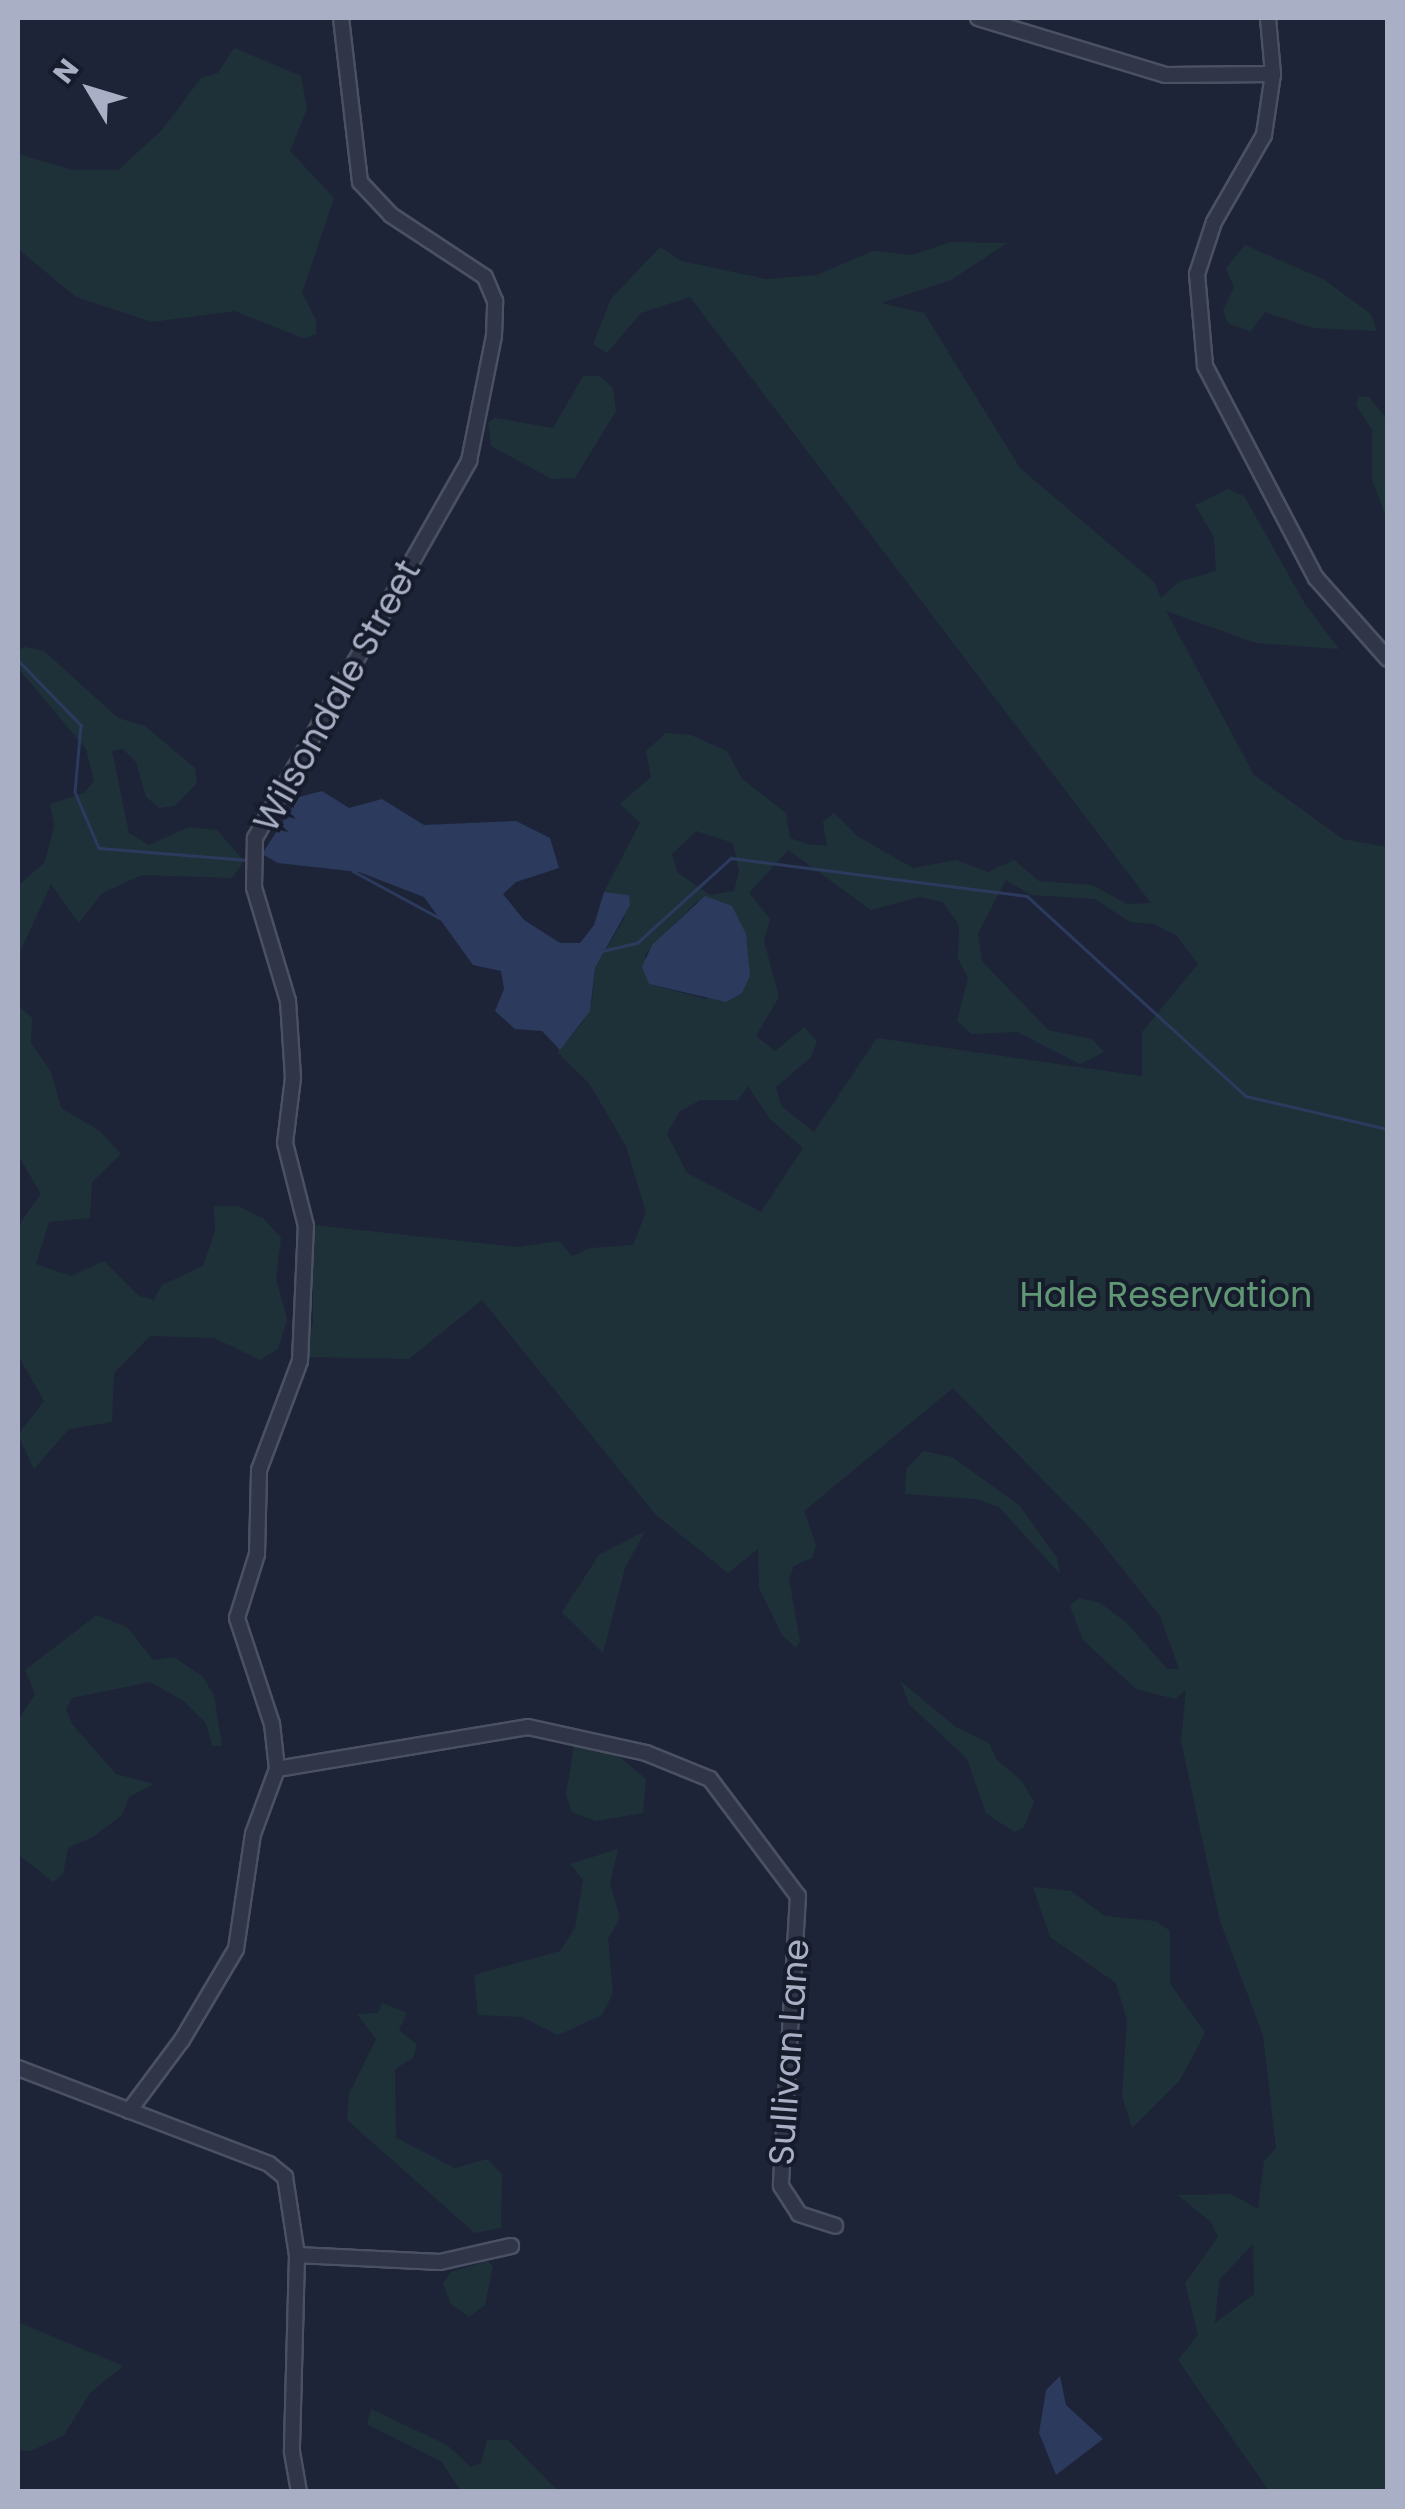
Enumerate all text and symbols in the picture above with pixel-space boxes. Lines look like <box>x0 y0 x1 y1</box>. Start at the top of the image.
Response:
north arrow <box>40 40 140 140</box>
text: N <box>44 51 88 92</box>
street label: Wilsondale Street <box>245 553 429 839</box>
park label: Hale Reservation <box>1020 1274 1312 1316</box>
street label: Sullivan Lane <box>760 1937 818 2167</box>

